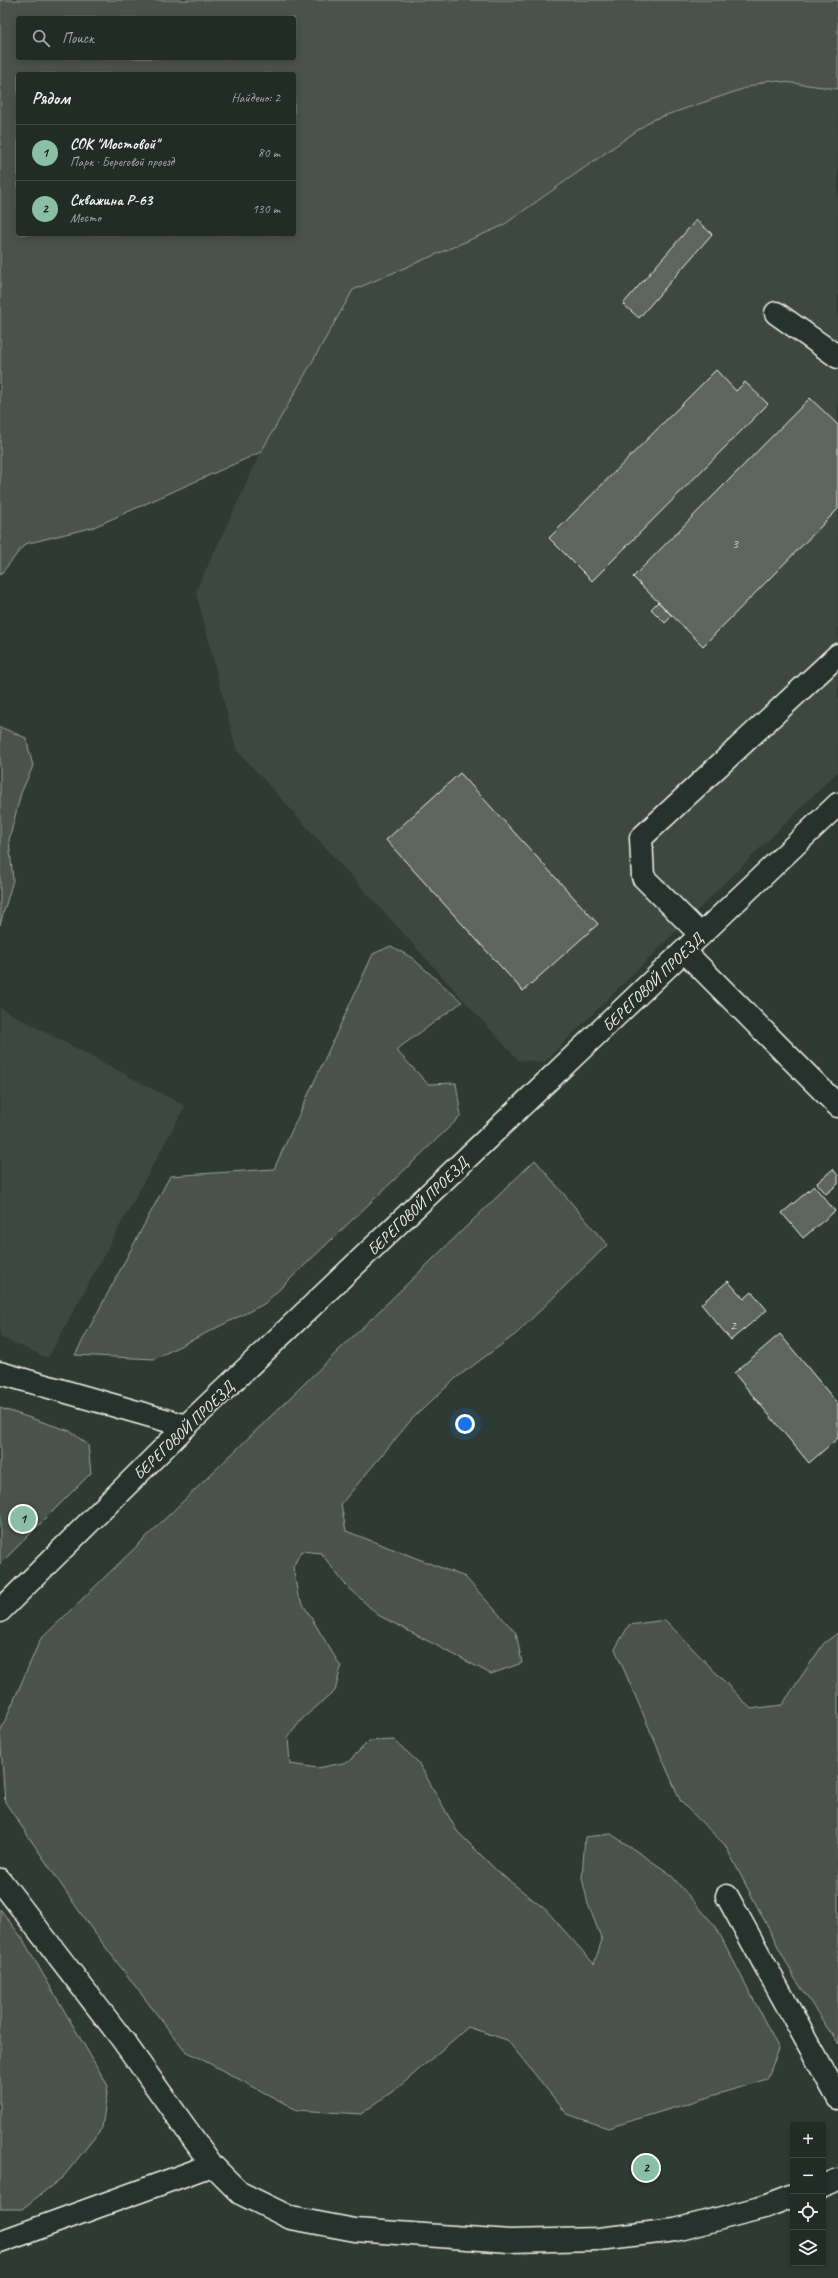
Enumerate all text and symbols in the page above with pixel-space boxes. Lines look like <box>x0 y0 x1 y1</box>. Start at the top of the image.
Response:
search box <box>16 16 296 60</box>
icon: search <box>30 27 52 49</box>
text: Поиск <box>62 29 94 48</box>
text: Рядом <box>32 88 70 109</box>
text: Найдено: 2 <box>232 90 280 106</box>
text: СОК "Мостовой" <box>70 135 159 154</box>
text: 1 <box>42 145 48 161</box>
text: 80 m <box>258 145 280 161</box>
text: Парк · Береговой проезд <box>70 154 174 170</box>
text: Скважина Р-63 <box>70 191 152 210</box>
text: 2 <box>42 201 48 217</box>
text: 130 m <box>252 201 280 217</box>
text: Место <box>70 210 101 226</box>
house number: 3 <box>732 535 740 552</box>
street label: БЕРЕГОВОЙ ПРОЕЗД <box>598 929 708 1036</box>
street label: БЕРЕГОВОЙ ПРОЕЗД <box>363 1153 473 1260</box>
house number: 2 <box>730 1317 738 1334</box>
street label: БЕРЕГОВОЙ ПРОЕЗД <box>129 1377 239 1484</box>
your location <box>455 1414 475 1434</box>
pin: 1 <box>10 1504 36 1534</box>
map controls <box>790 2122 826 2266</box>
button: + <box>790 2122 826 2158</box>
pin: 2 <box>633 2153 659 2183</box>
button: − <box>790 2158 826 2194</box>
button: locate <box>790 2194 826 2230</box>
button: layers <box>790 2230 826 2266</box>

